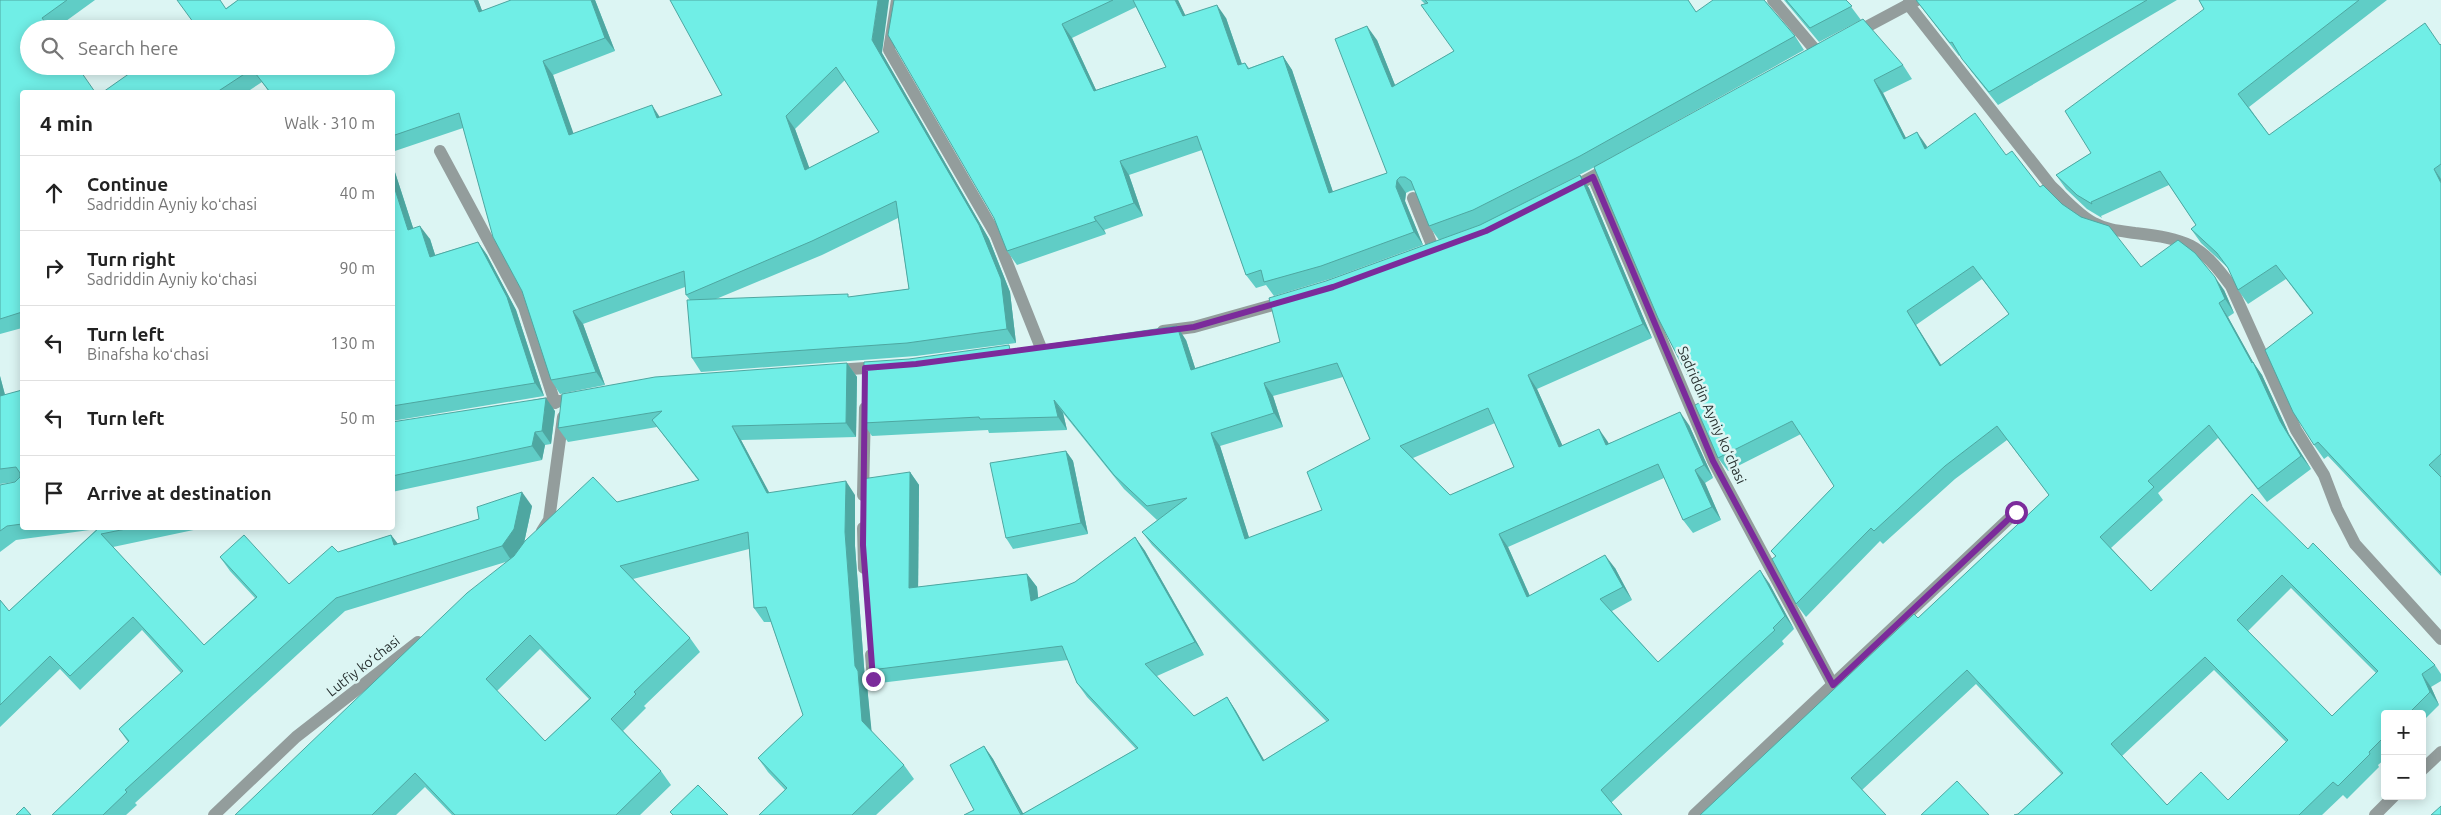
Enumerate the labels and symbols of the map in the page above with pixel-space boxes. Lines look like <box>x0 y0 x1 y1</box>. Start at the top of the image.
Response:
street label: Sadriddin Ayniy koʻchasi <box>1674 344 1750 486</box>
route start <box>2005 501 2028 524</box>
street label: Lutfiy koʻchasi <box>323 632 403 700</box>
route end <box>862 668 885 691</box>

